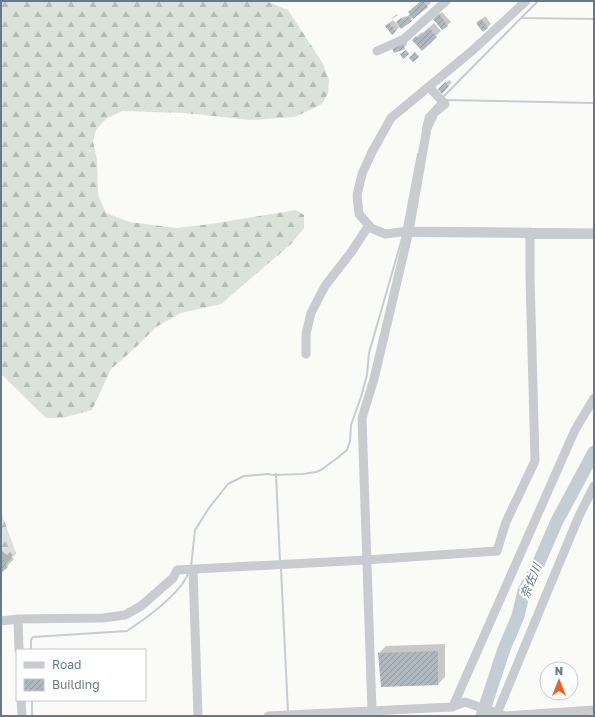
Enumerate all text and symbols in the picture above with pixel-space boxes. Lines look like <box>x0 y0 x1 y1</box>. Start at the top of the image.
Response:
water label: 奈佐川 <box>517 559 545 600</box>
legend <box>16 649 146 701</box>
text: Road <box>52 657 81 672</box>
north arrow <box>539 661 579 701</box>
text: N <box>555 664 563 677</box>
text: Building <box>52 677 100 692</box>

